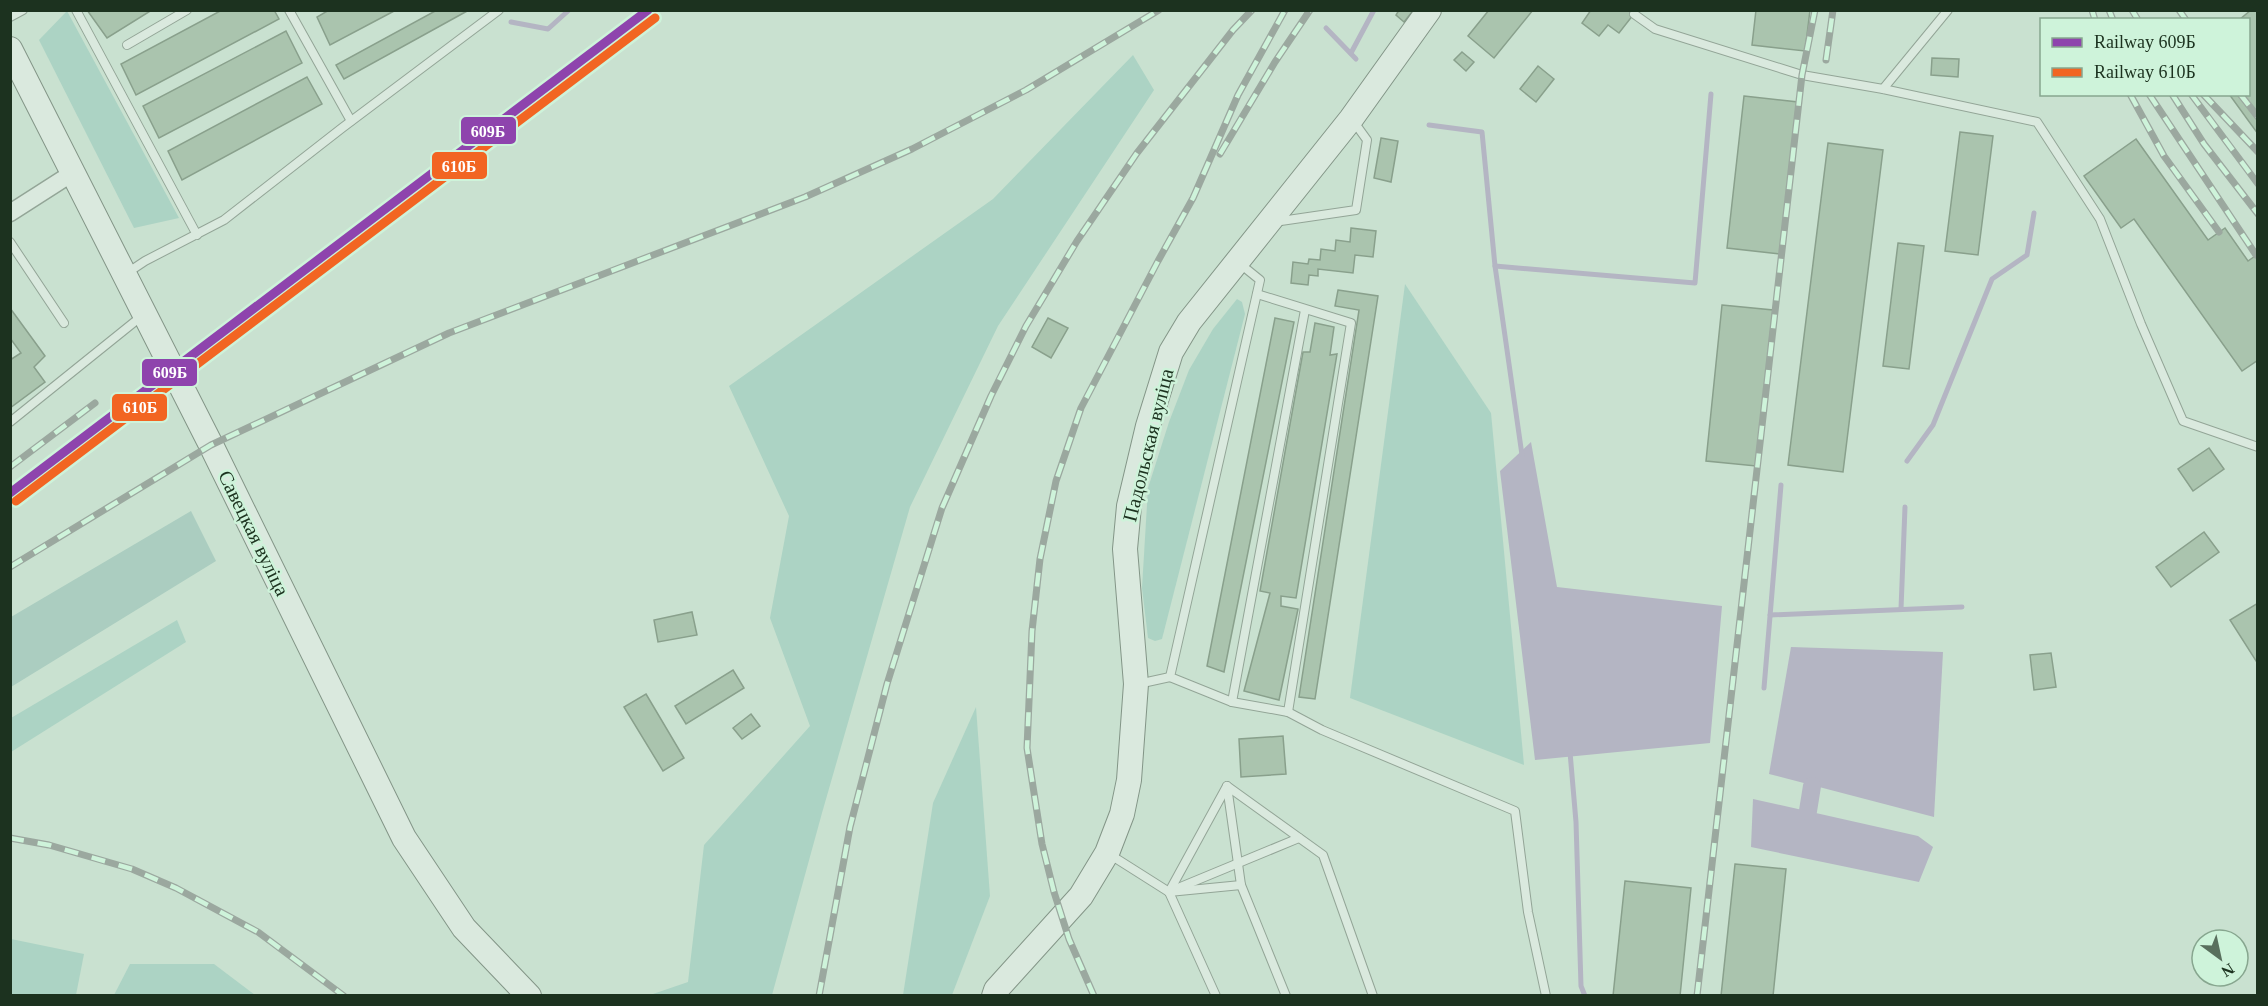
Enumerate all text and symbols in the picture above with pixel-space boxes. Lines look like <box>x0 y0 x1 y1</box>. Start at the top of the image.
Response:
legend <box>2040 18 2250 96</box>
text: Railway 609Б <box>2094 32 2196 52</box>
text: Railway 610Б <box>2094 62 2196 82</box>
line badge: 609Б <box>460 116 517 145</box>
text: 609Б <box>471 123 505 140</box>
line badge: 610Б <box>431 151 488 180</box>
text: 610Б <box>442 158 476 175</box>
line badge: 609Б <box>141 358 198 387</box>
text: 609Б <box>153 364 187 381</box>
street label: Падольская вуліца <box>1118 366 1179 524</box>
line badge: 610Б <box>111 393 168 422</box>
text: 610Б <box>123 399 157 416</box>
street label: Савецкая вуліца <box>213 467 294 600</box>
north arrow <box>2190 928 2250 988</box>
text: N <box>2218 960 2237 981</box>

